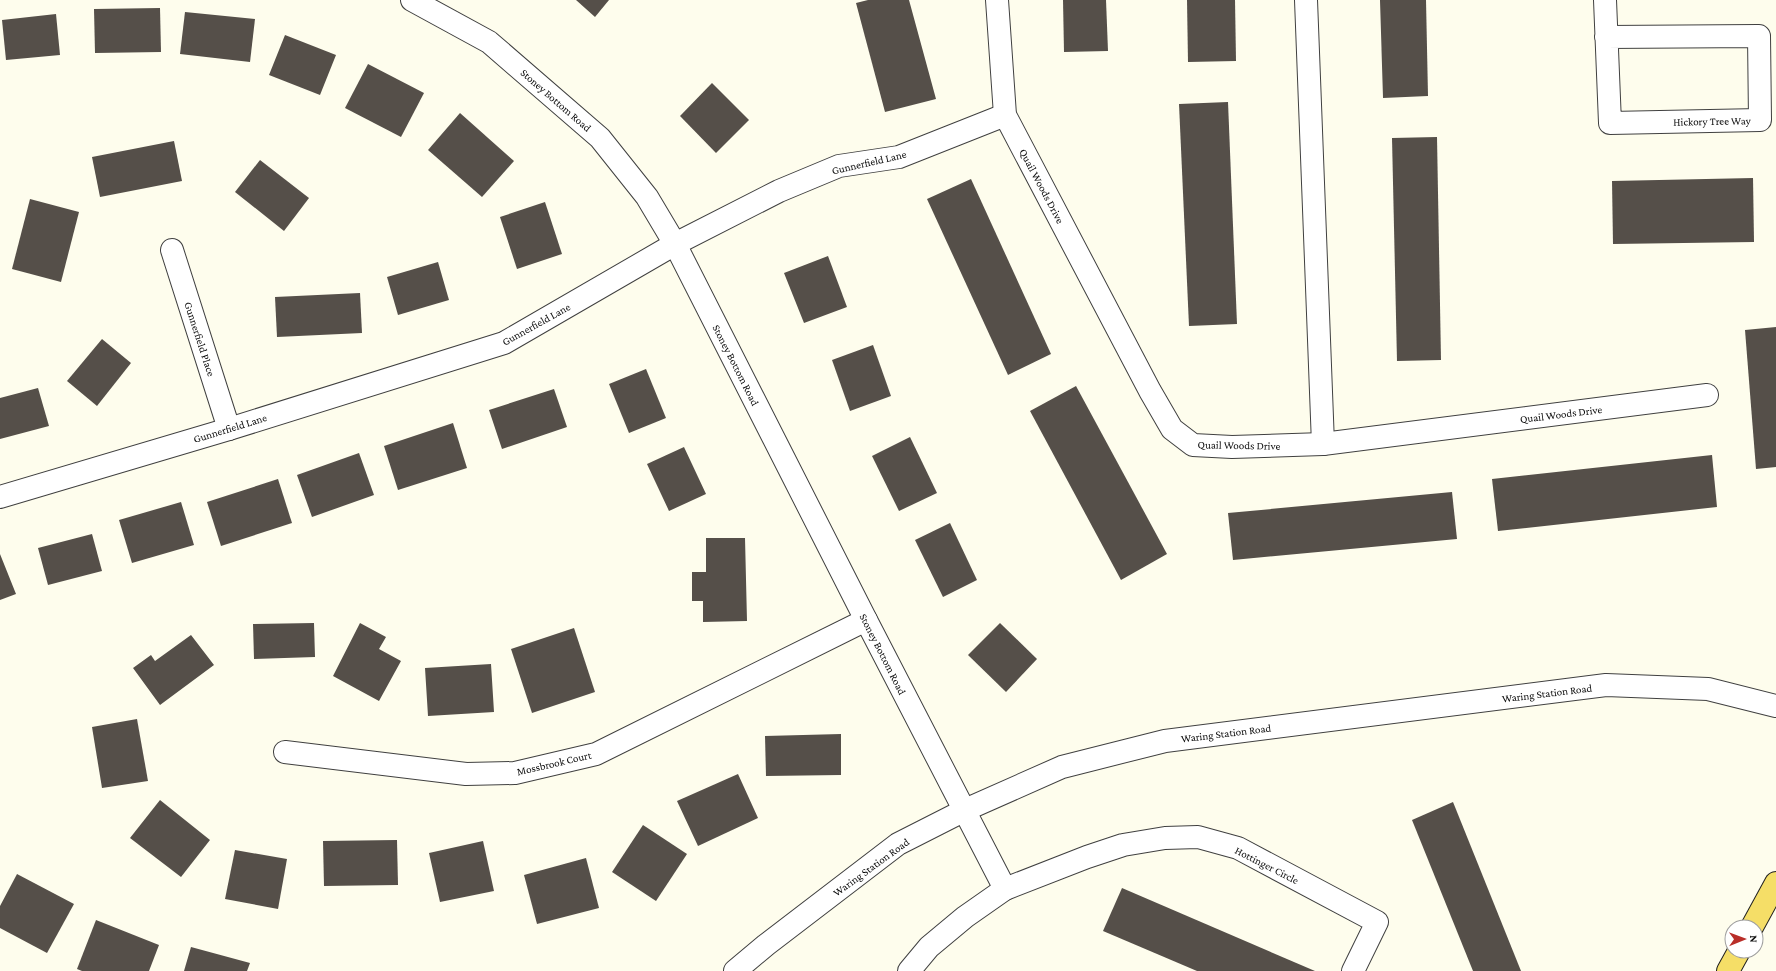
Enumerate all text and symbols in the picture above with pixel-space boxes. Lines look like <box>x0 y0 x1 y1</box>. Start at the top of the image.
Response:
street label: Stoney Bottom Road <box>518 66 594 135</box>
street label: Hickory Tree Way <box>1673 114 1752 129</box>
street label: Quail Woods Drive <box>1017 147 1067 225</box>
street label: Gunnerfield Lane <box>831 148 908 176</box>
street label: Gunnerfield Place <box>182 300 218 378</box>
street label: Gunnerfield Lane <box>500 300 572 348</box>
street label: Stoney Bottom Road <box>709 322 762 408</box>
street label: Quail Woods Drive <box>1519 403 1603 425</box>
street label: Gunnerfield Lane <box>192 411 268 445</box>
street label: Quail Woods Drive <box>1198 438 1281 452</box>
street label: Stoney Bottom Road <box>856 611 909 697</box>
street label: Waring Station Road <box>1501 681 1593 705</box>
street label: Waring Station Road <box>1180 721 1272 745</box>
street label: Mossbrook Court <box>516 749 593 777</box>
street label: Waring Station Road <box>831 835 912 899</box>
street label: Hottinger Circle <box>1233 844 1301 887</box>
north arrow <box>1724 919 1764 959</box>
text: N <box>1748 935 1760 943</box>

